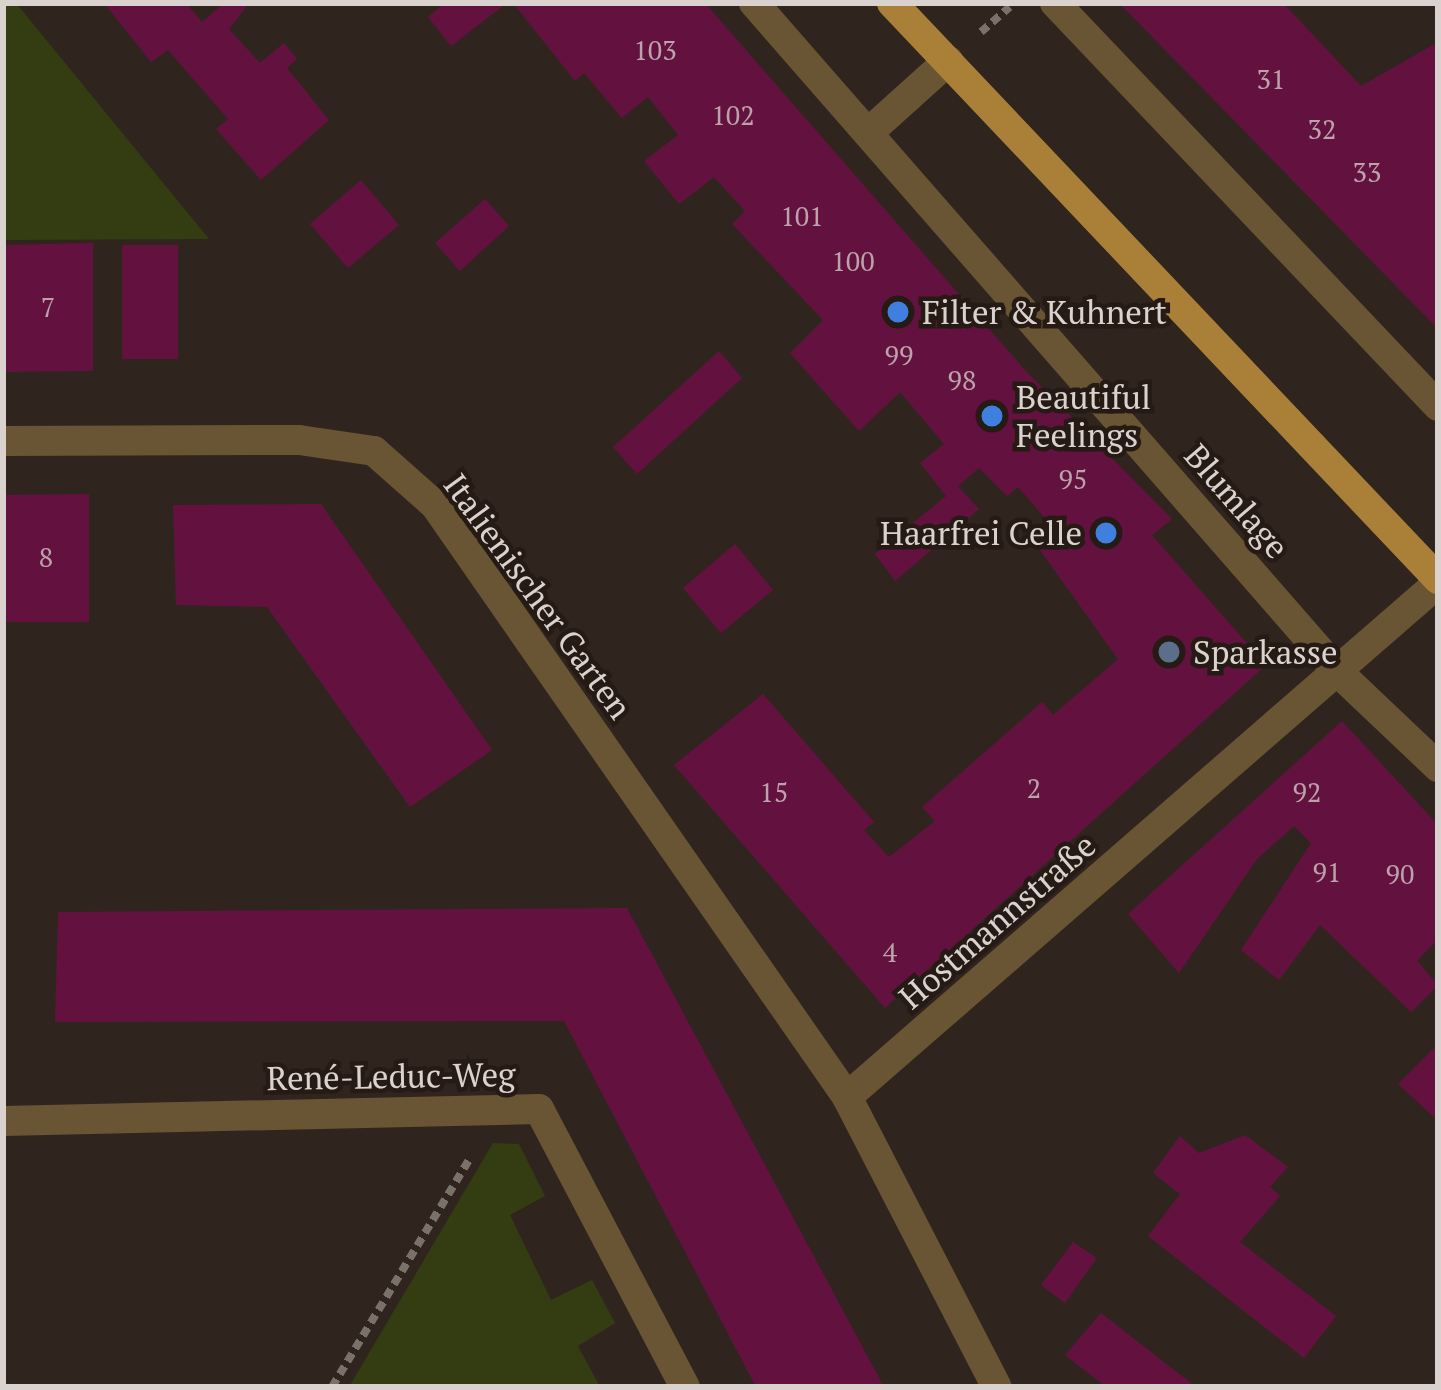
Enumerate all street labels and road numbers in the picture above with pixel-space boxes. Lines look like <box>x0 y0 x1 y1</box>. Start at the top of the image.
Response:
street label: Blumlage <box>1177 436 1297 566</box>
street label: Italienischer Garten <box>436 466 640 726</box>
street label: Hostmannstraße <box>891 825 1103 1017</box>
street label: René-Leduc-Weg <box>266 1054 516 1098</box>

